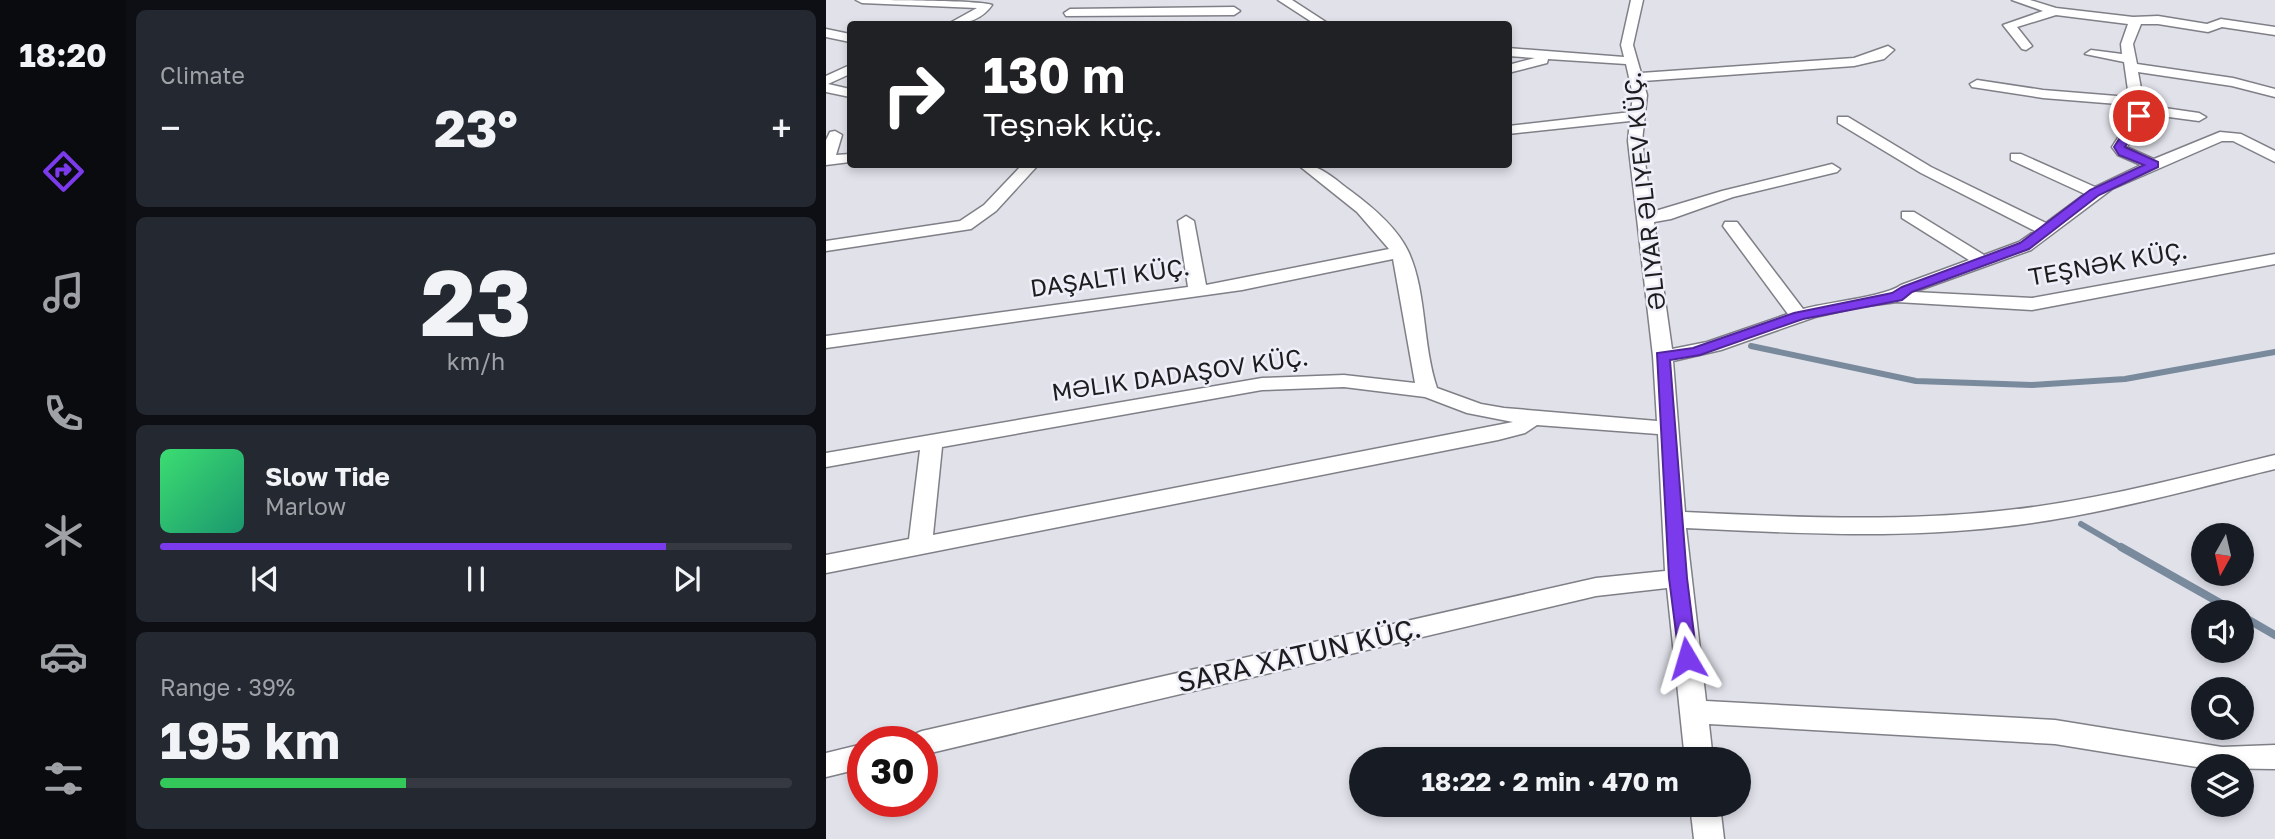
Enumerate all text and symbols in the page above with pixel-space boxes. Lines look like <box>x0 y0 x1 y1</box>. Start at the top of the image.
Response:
text: 18:20 <box>19 36 107 74</box>
text: 130 m <box>983 45 1125 104</box>
icon: right <box>868 49 959 140</box>
text: Climate <box>160 61 245 89</box>
street label: ƏLIYAR ƏLIYEV KÜÇ. <box>1617 71 1670 312</box>
pin <box>2109 86 2169 146</box>
text: 23° <box>434 96 518 158</box>
icon: arrive <box>2120 97 2158 135</box>
text: − <box>160 105 181 150</box>
text: + <box>771 105 792 150</box>
text: Teşnək küç. <box>983 105 1163 143</box>
icon: directions <box>39 147 88 196</box>
street label: TEŞNƏK KÜÇ. <box>2026 234 2189 291</box>
text: 23 <box>420 247 532 356</box>
street label: DAŞALTI KÜÇ. <box>1028 251 1191 302</box>
icon: music <box>39 268 88 317</box>
street label: MƏLIK DADAŞOV KÜÇ. <box>1050 341 1310 406</box>
text: km/h <box>447 347 505 375</box>
icon: phone <box>39 389 88 438</box>
text: Slow Tide <box>265 461 390 492</box>
text: Marlow <box>265 492 346 520</box>
icon: climate <box>39 511 88 560</box>
north arrow <box>2191 523 2254 586</box>
map controls <box>2191 523 2254 817</box>
icon: previous <box>246 560 284 598</box>
icon: pause <box>457 560 495 598</box>
icon: next <box>668 560 706 598</box>
button: sound <box>2191 600 2254 663</box>
street label: SARA XATUN KÜÇ. <box>1174 610 1424 699</box>
position arrow <box>1650 621 1724 695</box>
icon: car <box>39 632 88 681</box>
text: Range · 39% <box>160 673 295 701</box>
button: search <box>2191 677 2254 740</box>
text: 195 km <box>160 708 340 770</box>
speed limit sign: 30 <box>847 726 938 817</box>
icon: filters <box>39 754 88 803</box>
button: layers <box>2191 754 2254 817</box>
text: 18:22 · 2 min · 470 m <box>1421 766 1679 797</box>

